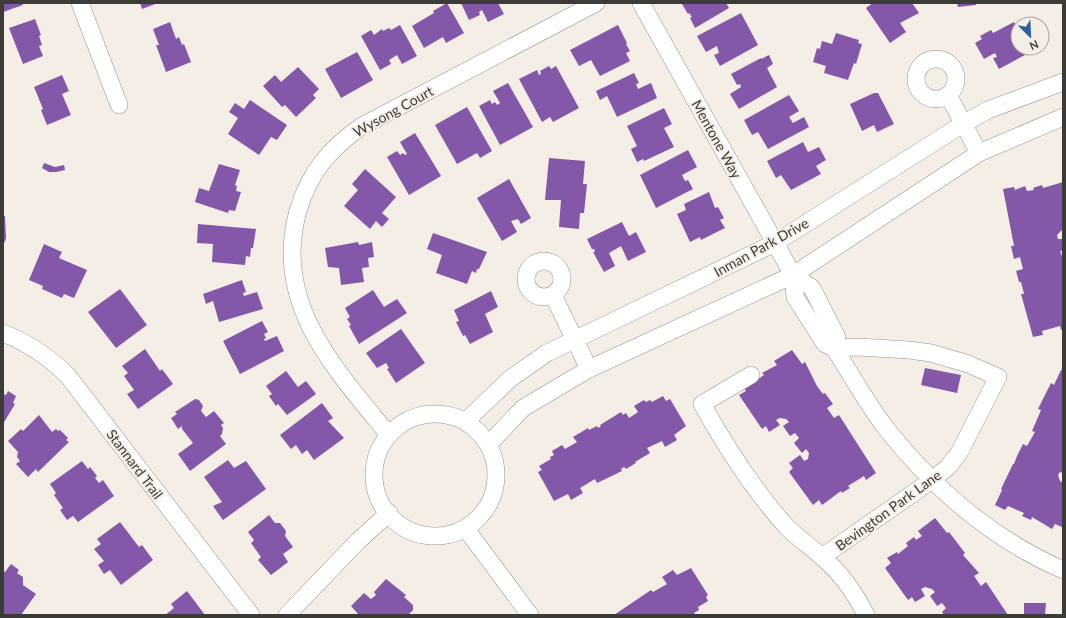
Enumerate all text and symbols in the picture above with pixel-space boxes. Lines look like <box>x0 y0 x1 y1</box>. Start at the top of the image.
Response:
north arrow <box>1010 16 1050 56</box>
text: N <box>1028 38 1041 53</box>
street label: Wysong Court <box>350 82 436 140</box>
street label: Mentone Way <box>688 97 746 182</box>
street label: Inman Park Drive <box>711 214 811 280</box>
street label: Stannard Trail <box>103 426 167 502</box>
street label: Bevington Park Lane <box>832 466 944 554</box>

